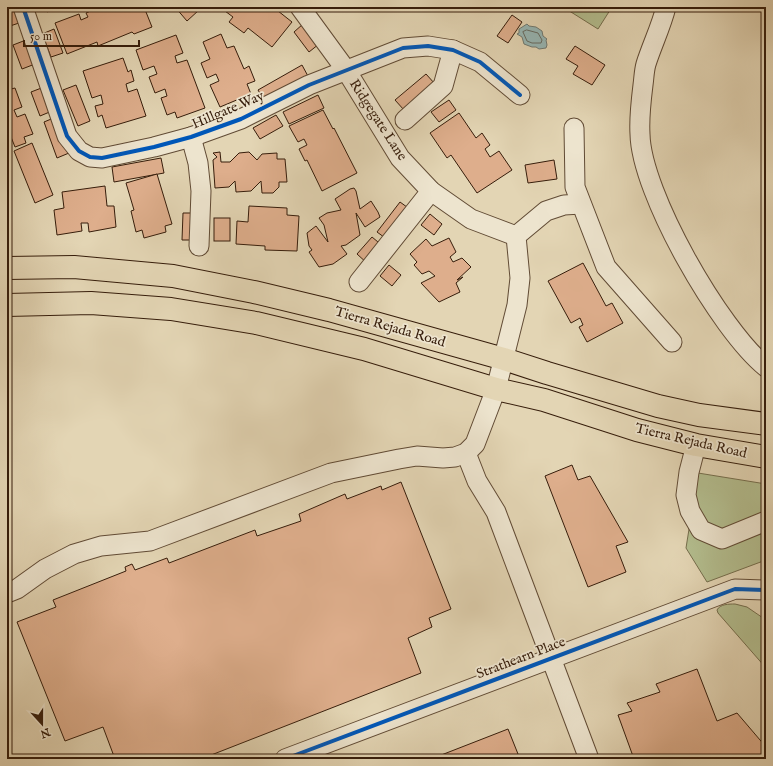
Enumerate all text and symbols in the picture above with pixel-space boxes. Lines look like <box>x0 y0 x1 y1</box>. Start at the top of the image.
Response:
scale bar <box>24 22 139 48</box>
text: 50 m <box>30 29 52 44</box>
street label: Ridgegate Lane <box>345 76 411 165</box>
street label: Hillgate Way <box>189 87 267 133</box>
street label: Tierra Rejada Road <box>333 303 448 352</box>
street label: Tierra Rejada Road <box>633 419 749 463</box>
street label: Strathearn Place <box>474 633 569 683</box>
north arrow <box>22 704 62 744</box>
text: N <box>38 724 53 741</box>

